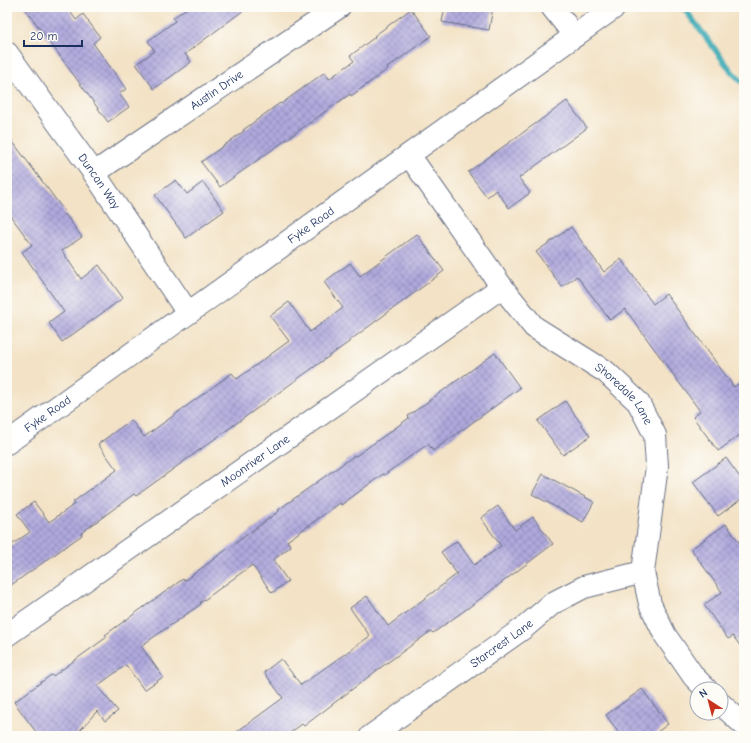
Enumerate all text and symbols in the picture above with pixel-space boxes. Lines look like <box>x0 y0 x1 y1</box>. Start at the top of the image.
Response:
scale bar <box>24 22 82 48</box>
text: 20 m <box>30 29 58 43</box>
street label: Austin Drive <box>187 67 246 113</box>
street label: Duncan Way <box>75 151 123 212</box>
street label: Fyke Road <box>285 204 337 246</box>
street label: Shoredale Lane <box>592 360 655 427</box>
street label: Fyke Road <box>22 392 74 435</box>
street label: Moonriver Lane <box>218 432 292 490</box>
street label: Starcrest Lane <box>467 616 536 671</box>
north arrow <box>689 681 729 721</box>
text: N <box>697 686 710 701</box>

